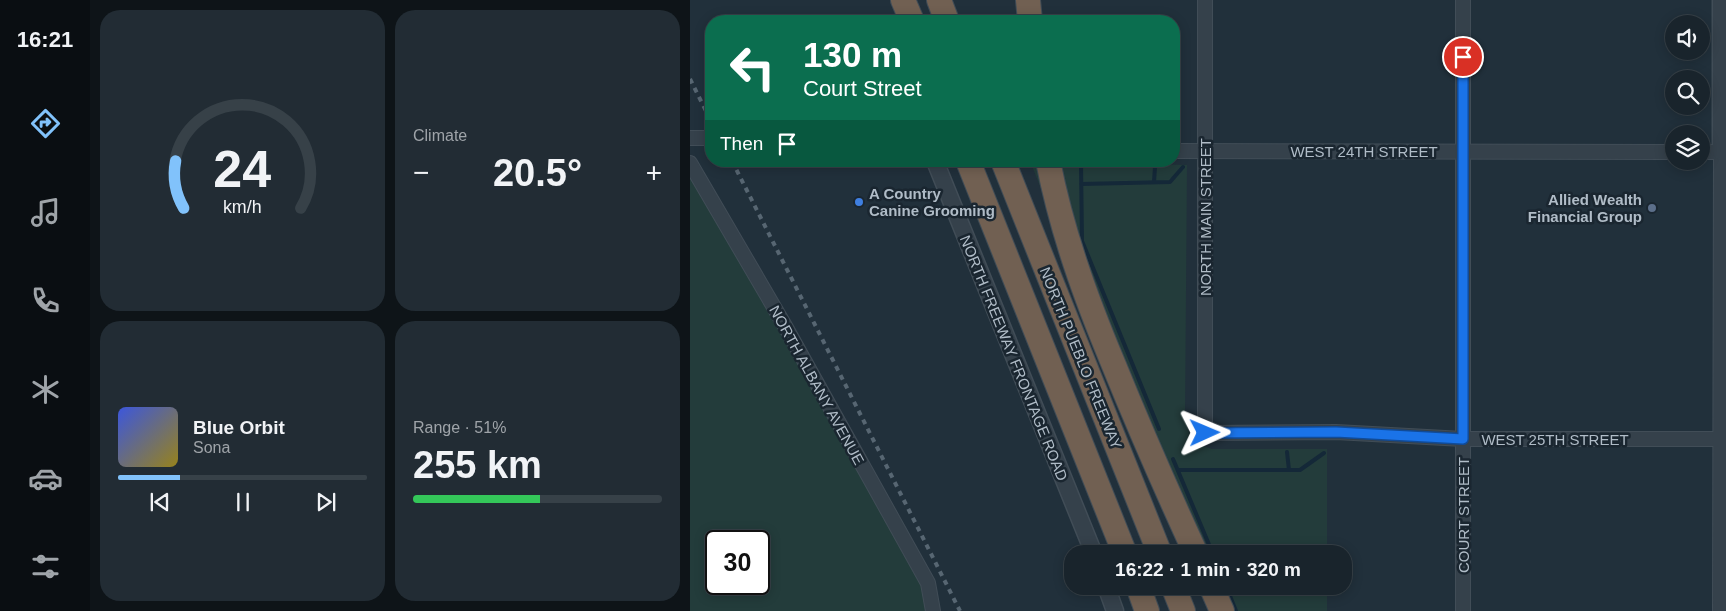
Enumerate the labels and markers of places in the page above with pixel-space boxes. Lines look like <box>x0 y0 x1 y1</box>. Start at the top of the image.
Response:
pin <box>1442 36 1484 78</box>
place label: A Country Canine Grooming <box>869 185 995 219</box>
place label: Allied Wealth Financial Group <box>1528 191 1642 225</box>
marker: A Country Canine Grooming <box>853 196 865 208</box>
marker: Allied Wealth Financial Group <box>1646 202 1658 214</box>

